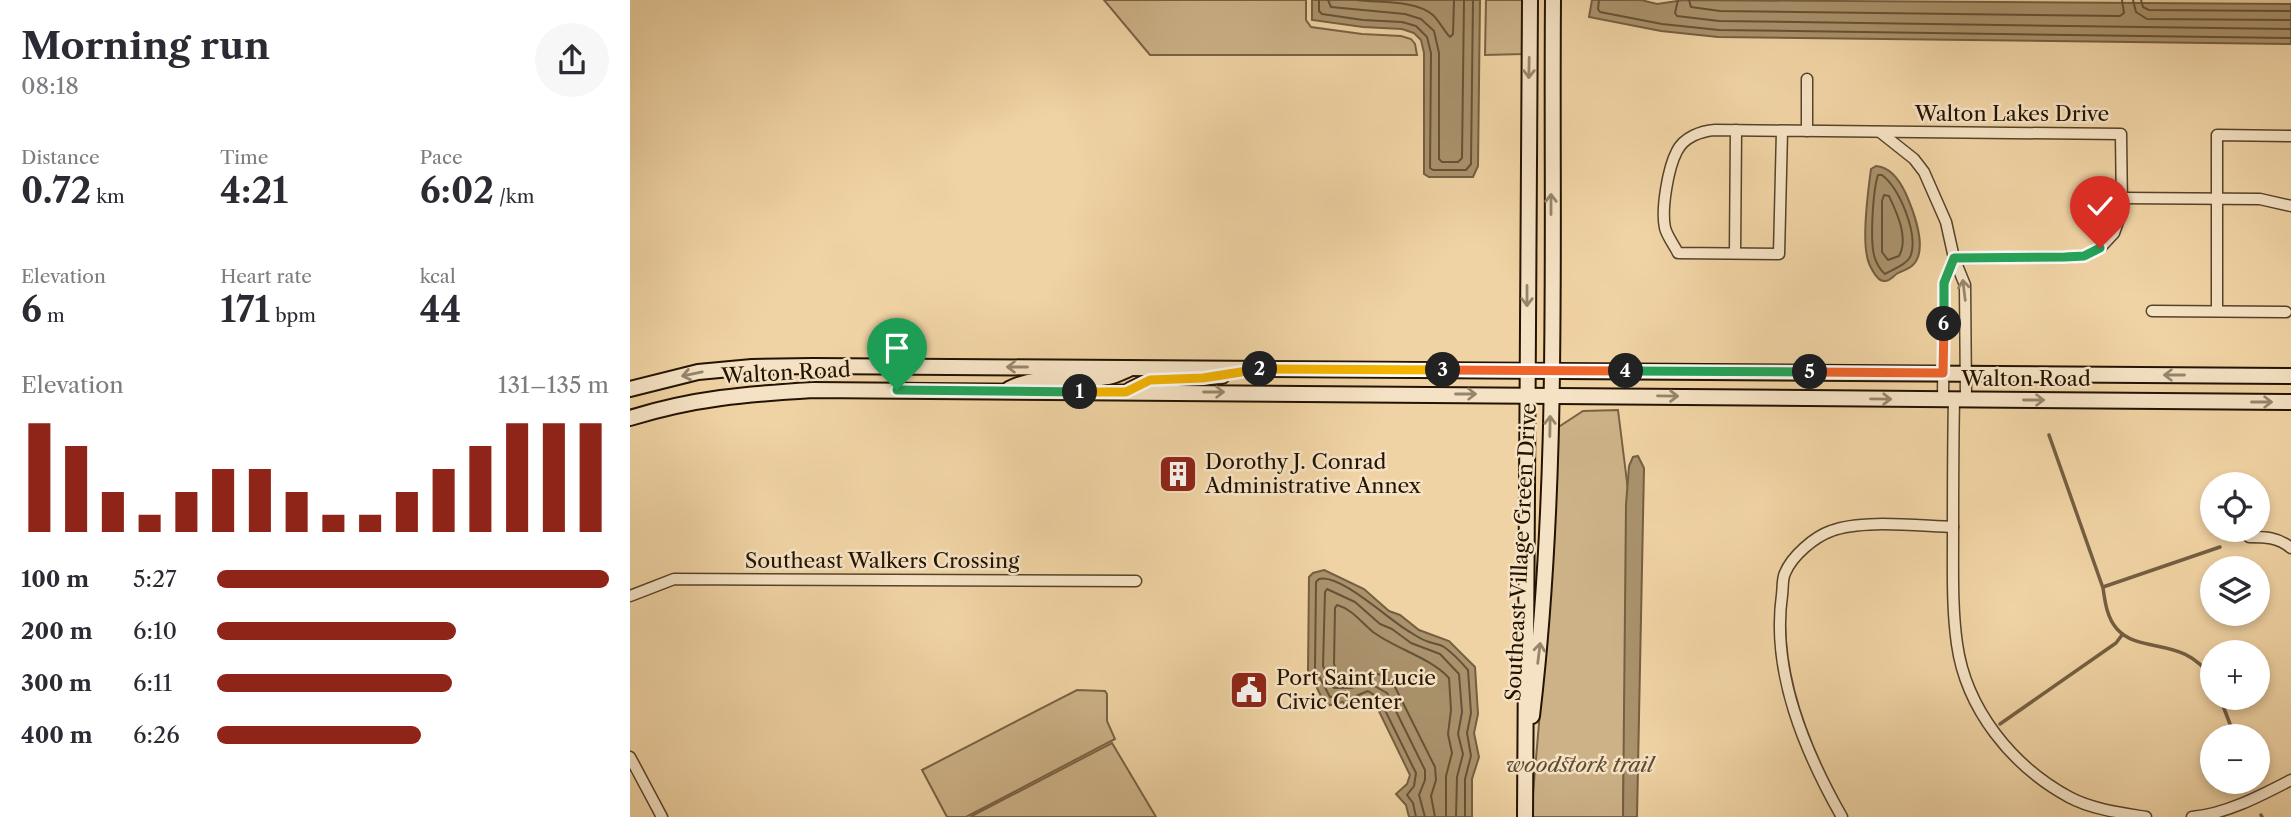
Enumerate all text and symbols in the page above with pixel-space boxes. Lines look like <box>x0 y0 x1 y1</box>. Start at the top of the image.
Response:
text: Morning run <box>21 22 270 69</box>
button: share <box>535 23 609 97</box>
one-way arrow <box>1522 56 1536 79</box>
text: 08:18 <box>21 72 79 100</box>
street label: Walton Lakes Drive <box>1914 101 2109 126</box>
text: Distance <box>21 146 100 169</box>
text: Time <box>220 146 268 169</box>
text: Pace <box>420 146 463 169</box>
text: 0.72 <box>21 169 91 212</box>
text: 4:21 <box>220 169 288 212</box>
text: 6:02 <box>420 169 494 212</box>
pin <box>2070 176 2130 248</box>
text: km <box>91 185 125 208</box>
text: /km <box>494 185 535 208</box>
icon: check <box>2081 187 2119 225</box>
one-way arrow <box>1544 193 1558 216</box>
text: Elevation <box>21 265 106 288</box>
text: Heart rate <box>220 265 312 288</box>
text: kcal <box>420 265 456 288</box>
one-way arrow <box>1957 279 1970 302</box>
one-way arrow <box>1520 284 1534 307</box>
text: 6 <box>21 288 42 331</box>
text: 171 <box>220 288 270 331</box>
text: 44 <box>420 288 461 331</box>
text: m <box>42 304 65 327</box>
text: bpm <box>270 304 316 327</box>
pin: 6 <box>1926 306 1962 342</box>
text: 6 <box>1938 312 1949 335</box>
pin <box>867 318 927 390</box>
icon: arrive <box>878 329 916 367</box>
pin: 2 <box>1242 352 1278 386</box>
pin: 3 <box>1426 352 1460 388</box>
pin: 4 <box>1608 354 1644 388</box>
pin: 5 <box>1792 354 1828 390</box>
street label: Walton Road <box>720 357 851 388</box>
text: 2 <box>1254 357 1265 380</box>
text: 3 <box>1437 358 1448 381</box>
text: 4 <box>1620 359 1631 382</box>
one-way arrow <box>1006 360 1029 374</box>
text: 5 <box>1804 360 1815 383</box>
street label: Walton Road <box>1960 366 2091 391</box>
one-way arrow <box>681 368 704 382</box>
one-way arrow <box>2163 368 2186 382</box>
text: Elevation <box>21 371 124 399</box>
text: 131–135 m <box>498 371 609 399</box>
pin: 1 <box>1063 374 1098 410</box>
text: 1 <box>1075 380 1084 403</box>
one-way arrow <box>1202 385 1225 399</box>
one-way arrow <box>1454 387 1477 401</box>
one-way arrow <box>1656 389 1679 403</box>
one-way arrow <box>1870 392 1893 406</box>
one-way arrow <box>2022 393 2045 407</box>
one-way arrow <box>2250 395 2273 409</box>
street label: Southeast Village Green Drive <box>1500 402 1541 702</box>
one-way arrow <box>1544 415 1557 438</box>
place label: Dorothy J. Conrad Administrative Annex <box>1204 449 1421 498</box>
building icon: Dorothy J. Conrad Administrative Annex <box>1157 453 1199 495</box>
map controls <box>2200 472 2270 794</box>
button: locate <box>2200 472 2270 542</box>
street label: Southeast Walkers Crossing <box>745 548 1020 573</box>
button: layers <box>2200 556 2270 626</box>
text: 100 m <box>21 565 89 593</box>
text: 5:27 <box>133 565 177 593</box>
text: 200 m <box>21 617 93 645</box>
text: 6:10 <box>133 617 177 645</box>
button: + <box>2200 640 2270 710</box>
one-way arrow <box>1533 642 1546 665</box>
place label: Port Saint Lucie Civic Center <box>1276 665 1436 714</box>
text: 300 m <box>21 669 92 697</box>
text: 6:11 <box>133 669 172 697</box>
public building icon: Port Saint Lucie Civic Center <box>1228 669 1270 711</box>
text: 400 m <box>21 721 93 749</box>
text: 6:26 <box>133 721 180 749</box>
button: − <box>2200 724 2270 794</box>
park label: woodstork trail <box>1506 752 1656 777</box>

